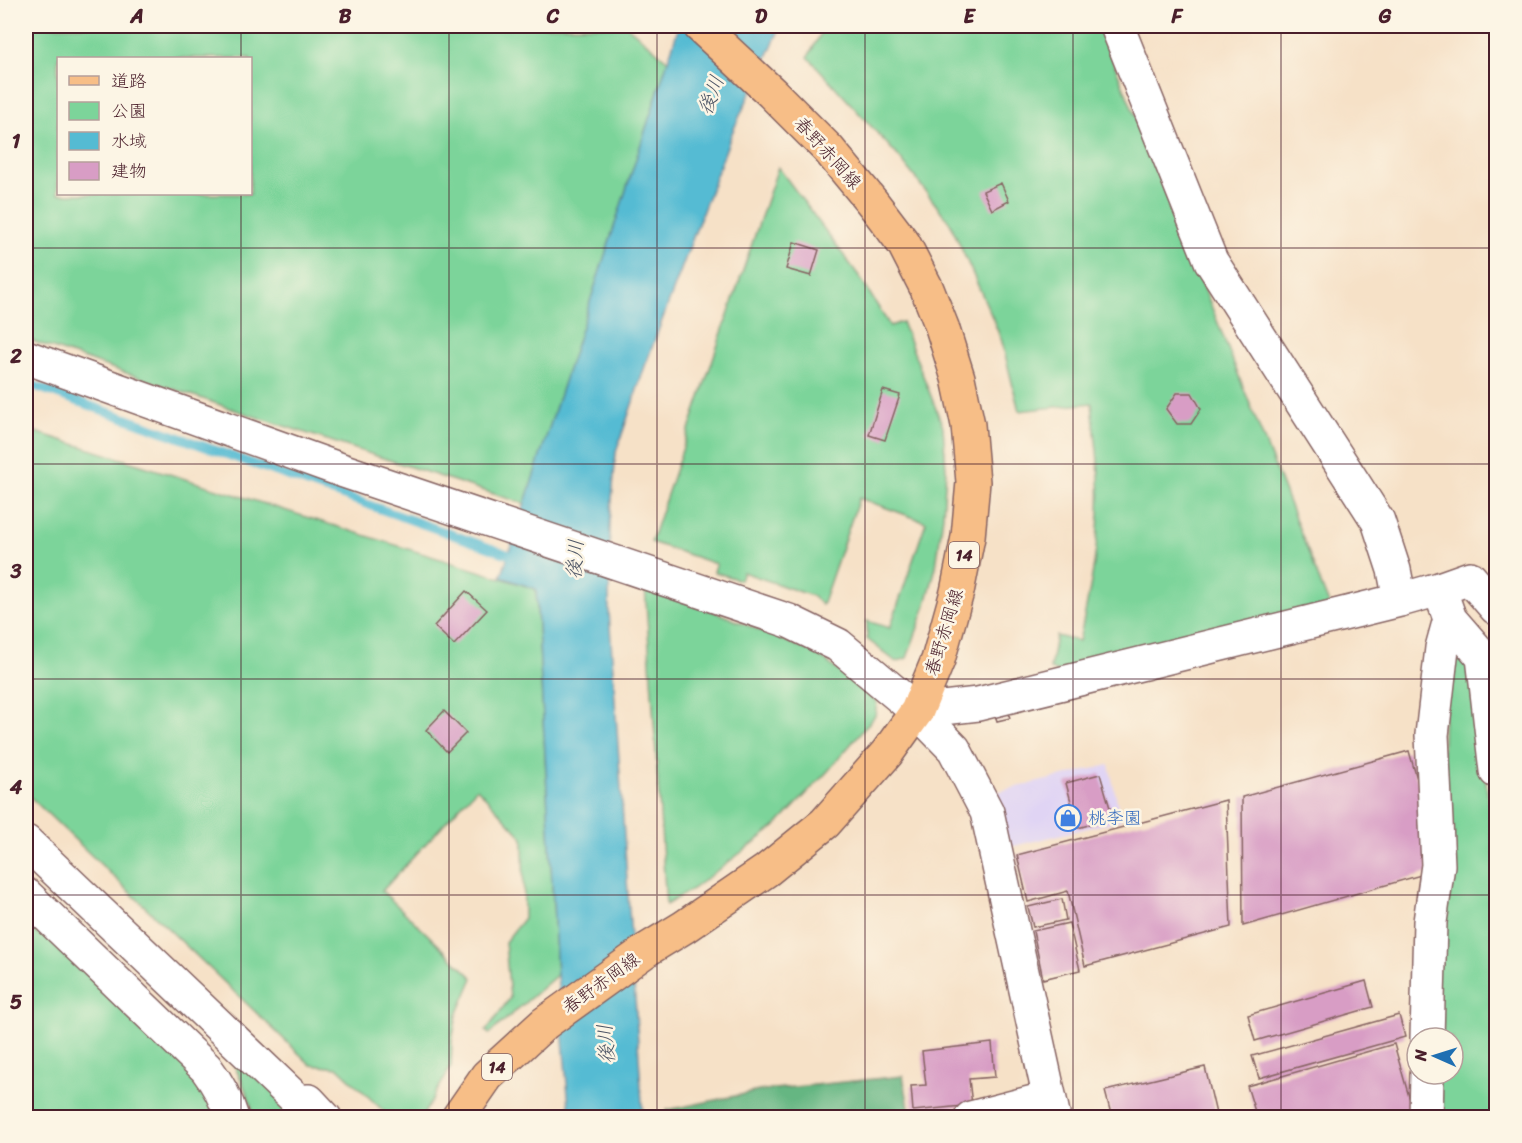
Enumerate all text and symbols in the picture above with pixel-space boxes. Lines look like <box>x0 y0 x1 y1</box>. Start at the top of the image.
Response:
text: A <box>129 0 144 34</box>
text: B <box>339 0 352 34</box>
text: C <box>546 0 560 34</box>
text: D <box>755 0 768 34</box>
text: E <box>963 0 976 34</box>
text: F <box>1171 0 1184 34</box>
text: G <box>1378 0 1392 34</box>
legend <box>57 57 252 195</box>
text: 道路 <box>111 65 147 97</box>
water label: 後川 <box>687 70 735 120</box>
text: 公園 <box>111 95 147 127</box>
street label: 春野赤岡線 <box>786 109 870 197</box>
text: 1 <box>12 124 21 159</box>
text: 水域 <box>111 125 147 157</box>
text: 建物 <box>111 155 147 187</box>
text: 2 <box>9 339 22 374</box>
water label: 後川 <box>556 538 594 580</box>
road number: 14 <box>949 542 979 568</box>
text: 3 <box>10 554 22 589</box>
street label: 春野赤岡線 <box>916 584 972 680</box>
text: 4 <box>9 770 23 805</box>
place label: 桃李園 <box>1088 802 1142 834</box>
shop icon: 桃李園 <box>1053 803 1083 833</box>
street label: 春野赤岡線 <box>555 944 647 1022</box>
text: 5 <box>10 985 22 1020</box>
water label: 後川 <box>587 1023 625 1065</box>
north arrow <box>1405 1026 1465 1086</box>
text: N <box>1406 1048 1435 1063</box>
road number: 14 <box>482 1054 512 1080</box>

